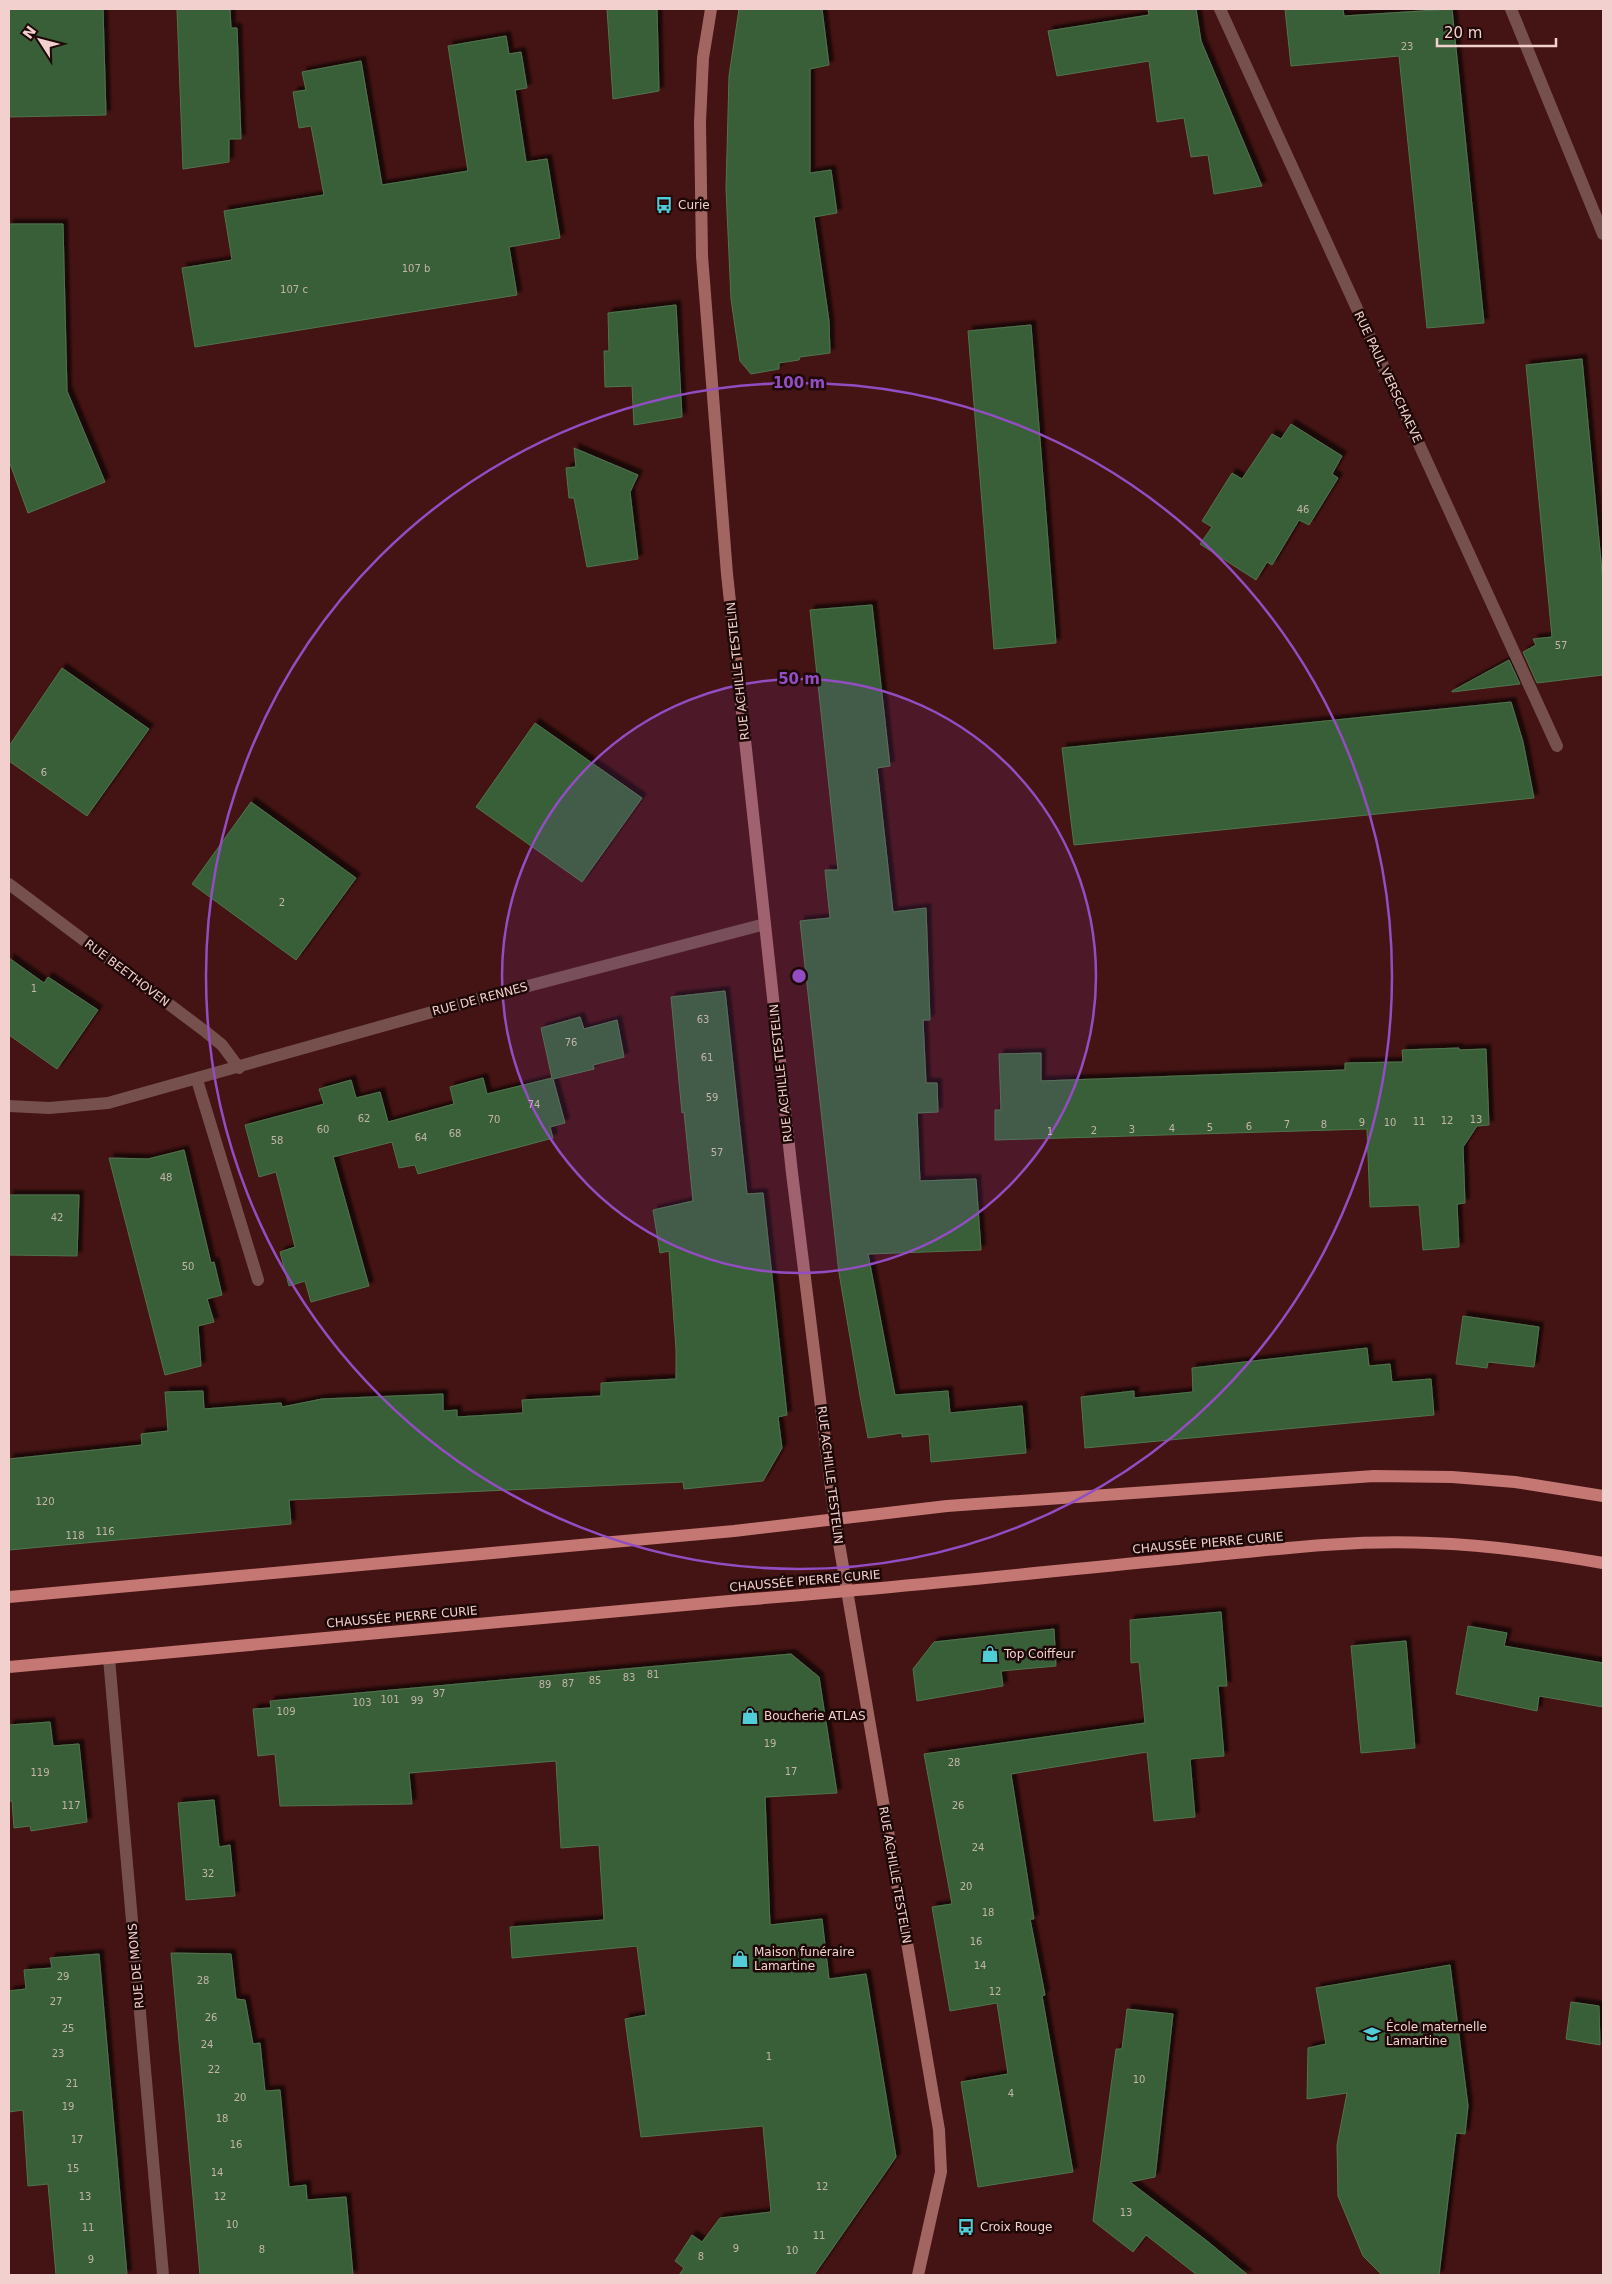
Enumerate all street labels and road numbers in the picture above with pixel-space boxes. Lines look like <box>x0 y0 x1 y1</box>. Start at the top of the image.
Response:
street label: RUE PAUL VERSCHAEVE <box>1351 309 1425 445</box>
street label: RUE ACHILLE TESTELIN <box>724 601 752 741</box>
street label: RUE BEETHOVEN <box>82 937 172 1009</box>
street label: RUE DE RENNES <box>431 980 529 1018</box>
street label: RUE ACHILLE TESTELIN <box>767 1003 795 1143</box>
street label: RUE ACHILLE TESTELIN <box>815 1405 845 1545</box>
street label: CHAUSSÉE PIERRE CURIE <box>1132 1528 1284 1557</box>
street label: CHAUSSÉE PIERRE CURIE <box>729 1566 881 1595</box>
street label: CHAUSSÉE PIERRE CURIE <box>326 1602 478 1631</box>
street label: RUE ACHILLE TESTELIN <box>876 1805 914 1945</box>
street label: RUE DE MONS <box>125 1923 147 2009</box>

